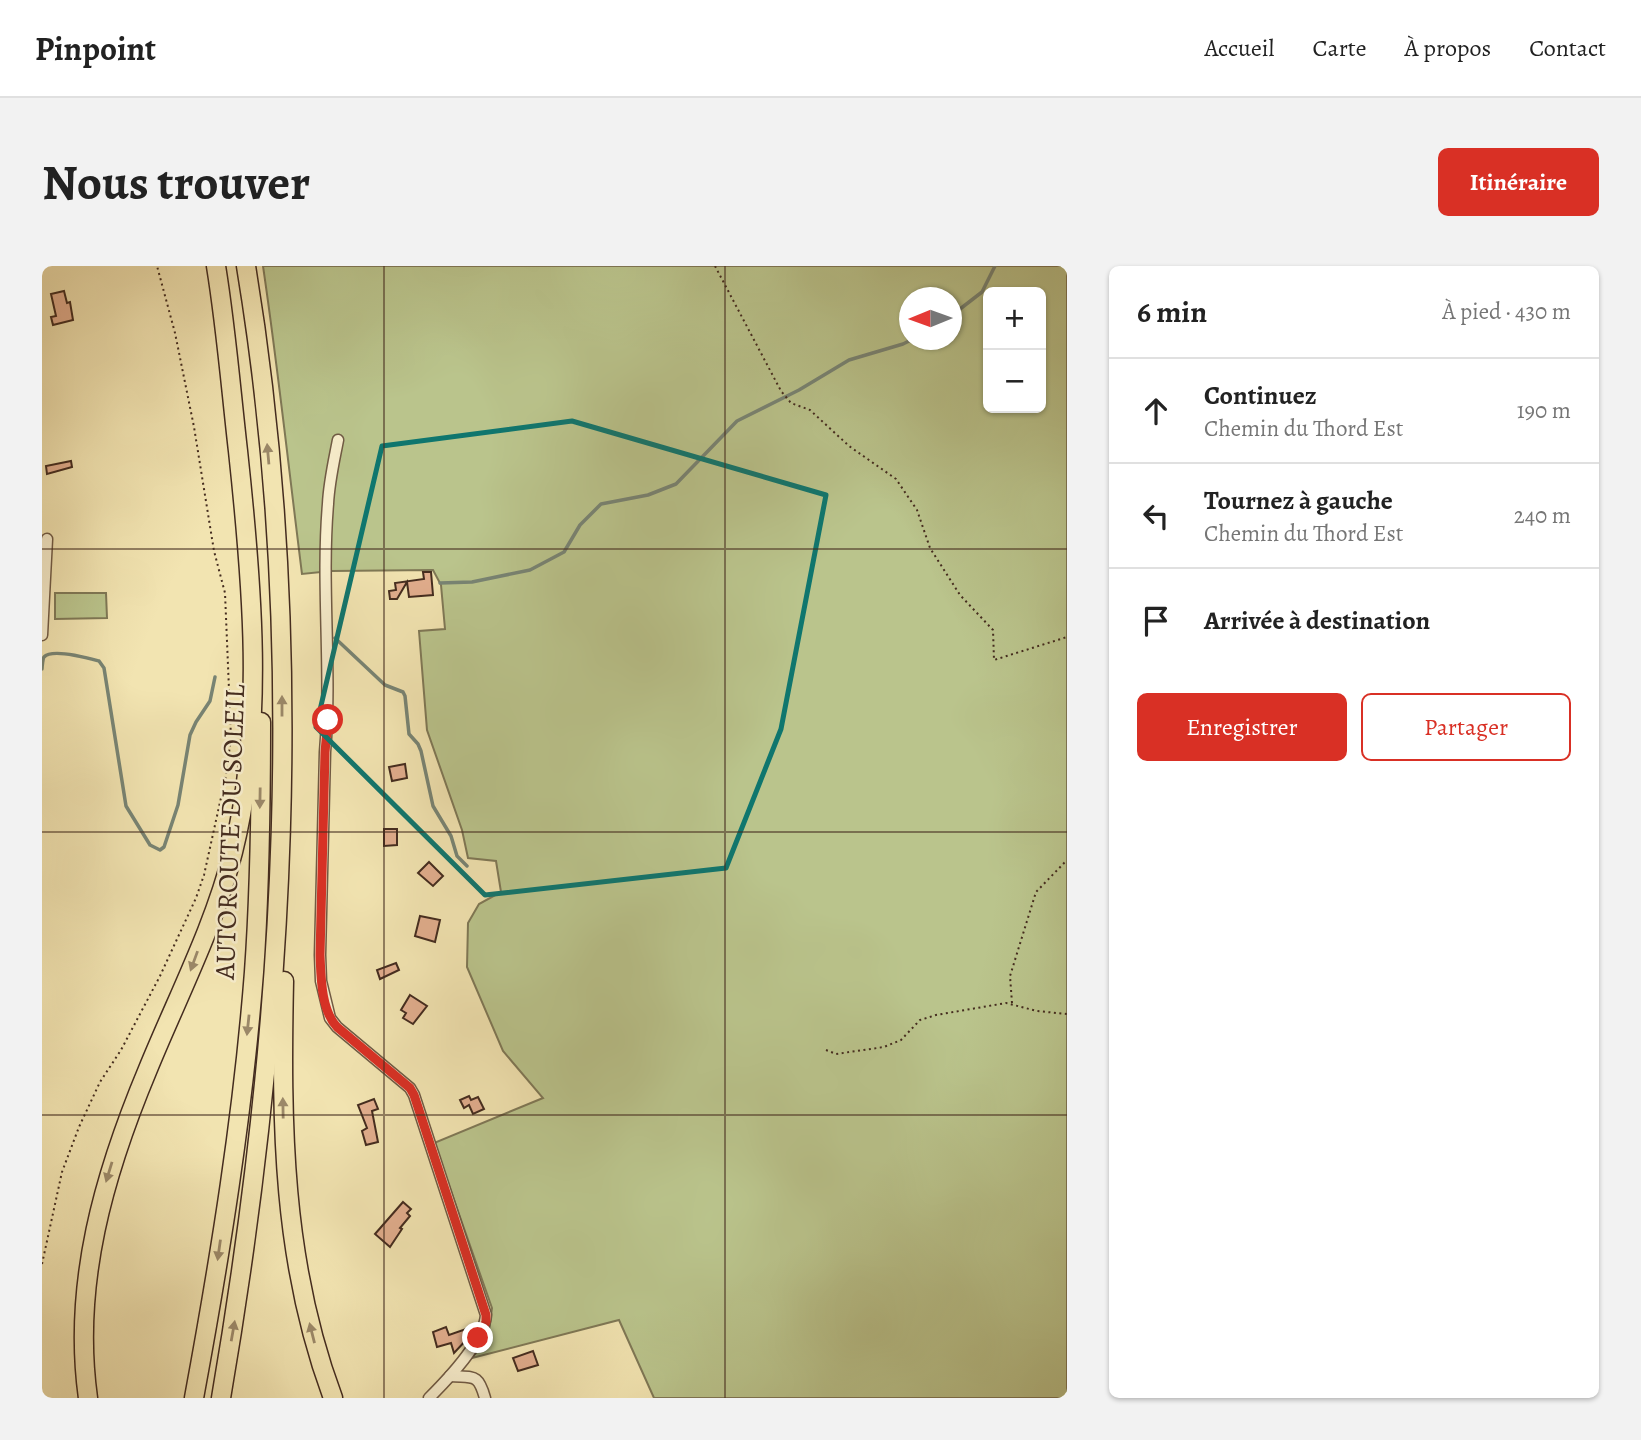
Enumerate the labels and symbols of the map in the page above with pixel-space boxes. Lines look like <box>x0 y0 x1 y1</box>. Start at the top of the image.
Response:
north arrow <box>899 287 962 350</box>
one-way arrow <box>263 443 274 465</box>
street label: AUTOROUTE DU SOLEIL <box>206 683 254 981</box>
one-way arrow <box>276 695 288 717</box>
route start <box>312 704 343 735</box>
one-way arrow <box>255 787 266 809</box>
one-way arrow <box>188 951 199 972</box>
one-way arrow <box>243 1014 254 1036</box>
one-way arrow <box>278 1097 289 1119</box>
one-way arrow <box>104 1162 114 1183</box>
one-way arrow <box>214 1240 225 1262</box>
one-way arrow <box>228 1320 239 1342</box>
one-way arrow <box>306 1322 317 1344</box>
route end <box>462 1322 493 1353</box>

